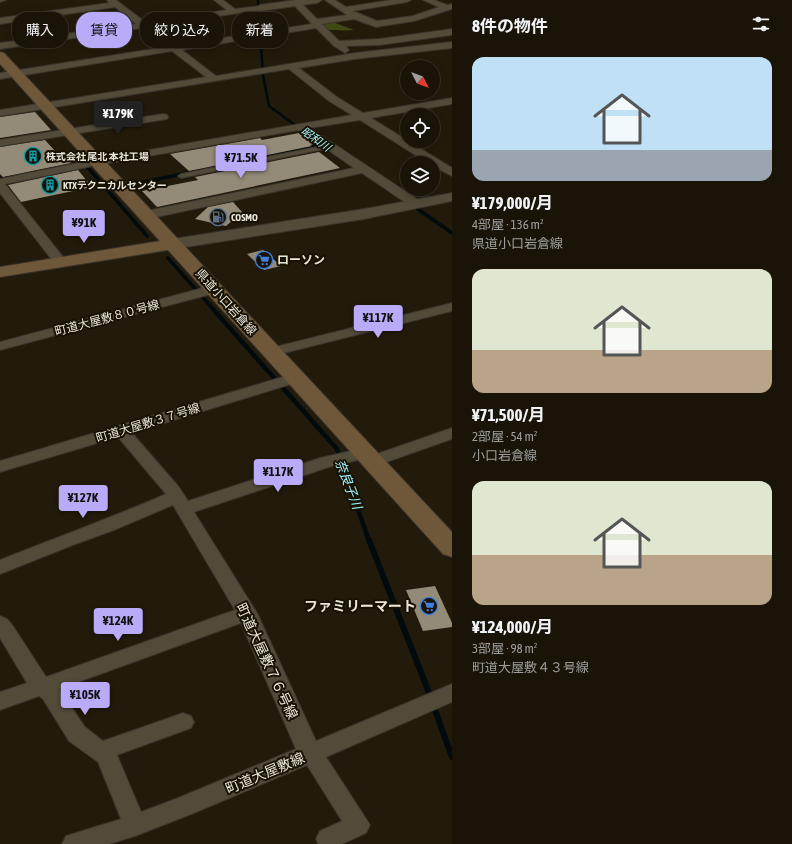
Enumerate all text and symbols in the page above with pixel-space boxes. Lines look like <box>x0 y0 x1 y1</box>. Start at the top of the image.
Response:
chip: 購入 <box>12 12 68 48</box>
chip: 賃貸 <box>76 12 132 48</box>
chip: 絞り込み <box>140 12 224 48</box>
chip: 新着 <box>232 12 288 48</box>
icon: filters <box>750 13 772 35</box>
text: 8件の物件 <box>472 16 548 36</box>
north arrow <box>400 60 440 100</box>
map controls <box>400 60 440 196</box>
icon: home <box>586 83 658 155</box>
pin: ¥179K <box>90 101 146 135</box>
text: ¥179K <box>103 106 133 121</box>
button: locate <box>400 108 440 148</box>
water label: 昭和川 <box>299 125 334 154</box>
pin: ¥71.5K <box>208 145 274 179</box>
building icon: 株式会社 尾北 本社工場 <box>23 146 43 166</box>
text: ¥71.5K <box>225 150 257 165</box>
place label: 株式会社 尾北 本社工場 <box>46 151 149 162</box>
button: layers <box>400 156 440 196</box>
building icon: KTXテクニカルセンター <box>40 175 60 195</box>
place label: KTXテクニカルセンター <box>63 180 167 191</box>
text: ¥179,000/月 <box>472 193 553 213</box>
fuel station icon: COSMO <box>208 207 228 227</box>
pin: ¥91K <box>60 210 108 244</box>
place label: COSMO <box>231 212 258 223</box>
text: ¥91K <box>72 215 96 230</box>
text: 4部屋 · 136 m² <box>472 217 544 232</box>
text: 県道小口岩倉線 <box>472 236 563 251</box>
supermarket icon: ローソン <box>254 250 274 270</box>
place label: ローソン <box>277 253 325 267</box>
street label: 県道小口岩倉線 <box>193 266 259 338</box>
icon: home <box>586 295 658 367</box>
street label: 町道大屋敷８０号線 <box>53 297 161 339</box>
pin: ¥117K <box>350 305 406 339</box>
text: ¥117K <box>363 310 393 325</box>
street label: 町道大屋敷３７号線 <box>94 401 202 445</box>
text: ¥71,500/月 <box>472 405 545 425</box>
text: 2部屋 · 54 m² <box>472 429 537 444</box>
text: 小口岩倉線 <box>472 448 537 463</box>
water label: 奈良子川 <box>332 457 366 513</box>
pin: ¥117K <box>250 459 306 493</box>
text: ¥117K <box>263 464 293 479</box>
pin: ¥127K <box>55 485 111 519</box>
text: ¥127K <box>68 490 98 505</box>
icon: home <box>586 507 658 579</box>
supermarket icon: ファミリーマート <box>419 596 439 616</box>
place label: ファミリーマート <box>304 598 416 614</box>
street label: 町道大屋敷７６号線 <box>233 601 301 721</box>
pin: ¥124K <box>90 608 146 642</box>
text: ¥124K <box>103 613 133 628</box>
text: ¥124,000/月 <box>472 617 553 637</box>
text: 3部屋 · 98 m² <box>472 641 537 656</box>
text: 町道大屋敷４３号線 <box>472 660 589 675</box>
pin: ¥105K <box>57 682 113 716</box>
text: ¥105K <box>70 687 100 702</box>
street label: 町道大屋敷線 <box>223 749 307 797</box>

